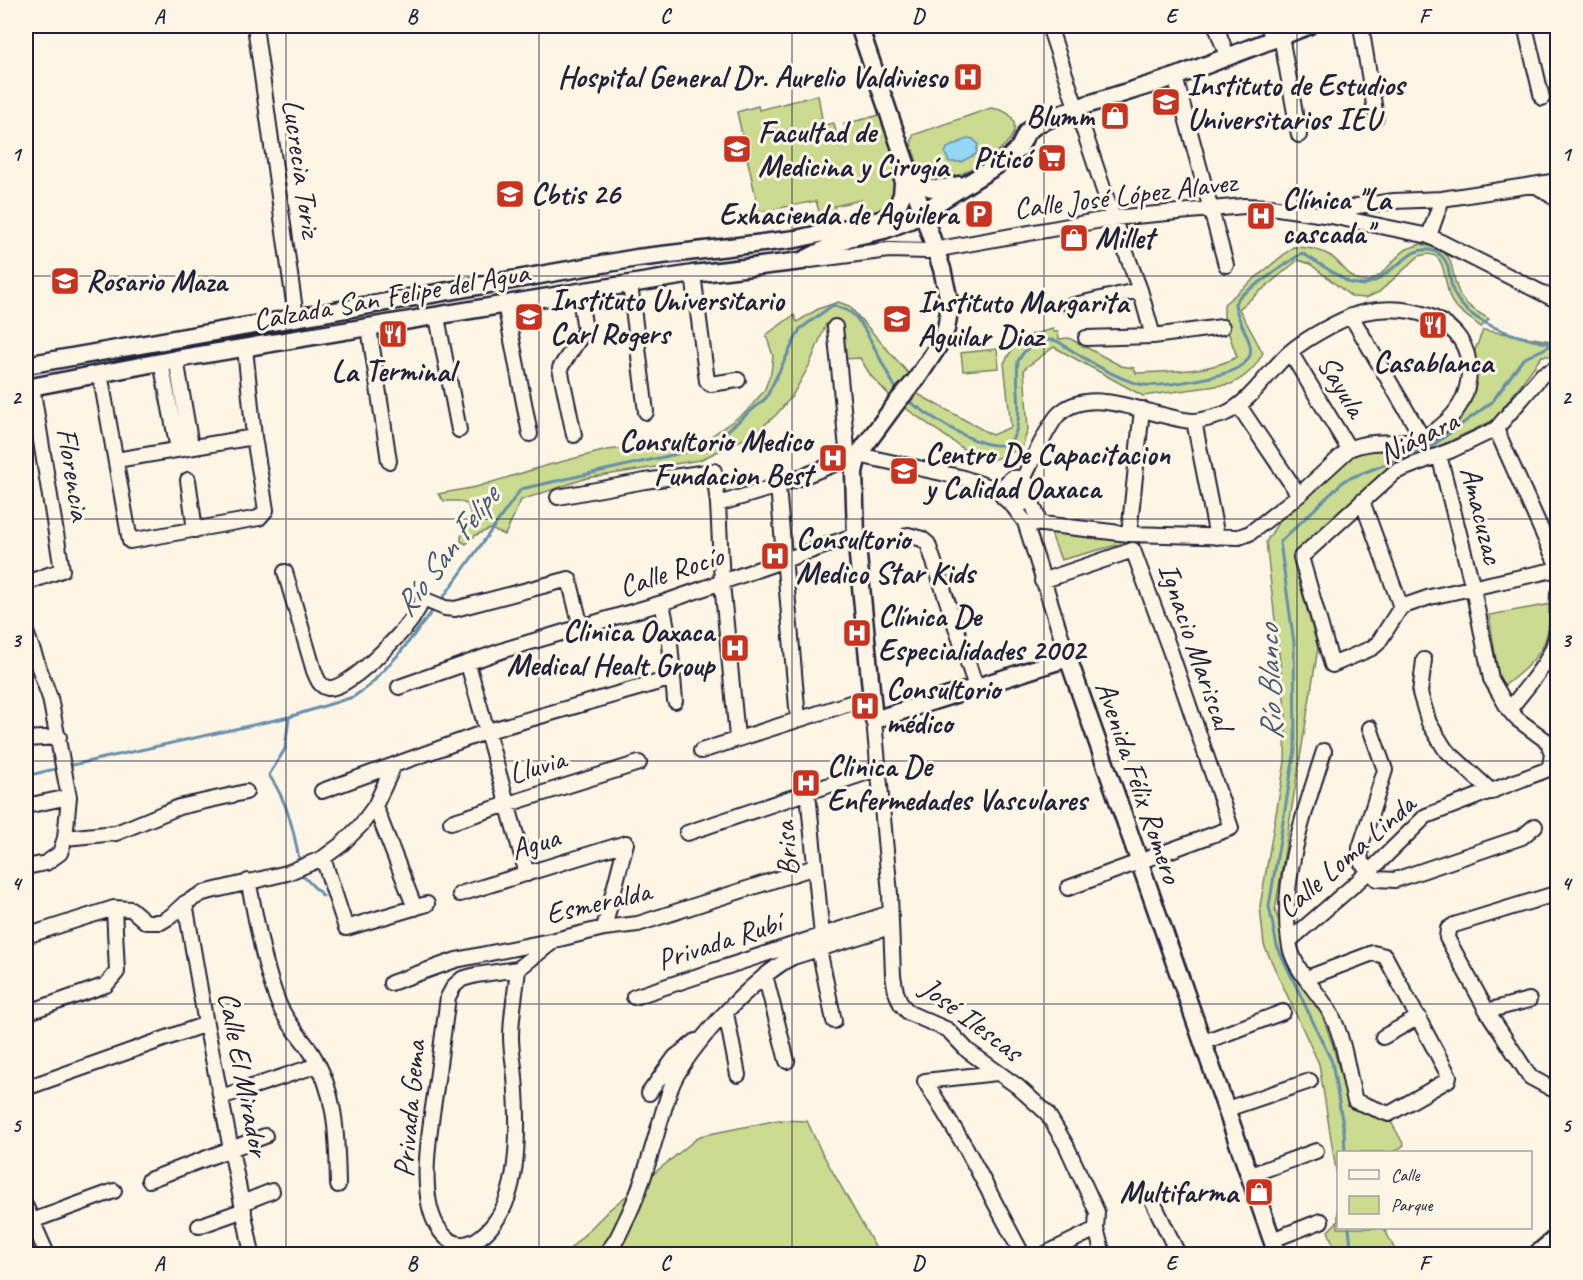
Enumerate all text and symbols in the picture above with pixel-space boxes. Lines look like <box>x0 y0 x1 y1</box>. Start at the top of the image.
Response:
text: A <box>154 4 166 29</box>
text: B <box>407 4 419 29</box>
text: C <box>660 4 672 29</box>
text: D <box>912 4 926 29</box>
text: E <box>1166 4 1180 29</box>
text: F <box>1419 4 1433 29</box>
place label: Hospital General Dr. Aurelio Valdivieso <box>558 58 949 96</box>
hospital icon: Hospital General Dr. Aurelio Valdivieso <box>952 61 984 93</box>
place label: Instituto de Estudios Universitarios IEU <box>1187 66 1408 138</box>
school or university icon: Instituto de Estudios Universitarios IEU <box>1150 86 1182 118</box>
street label: Lucrecia Toriz <box>274 97 331 242</box>
place label: Blumm <box>1026 97 1096 135</box>
shop icon: Blumm <box>1099 100 1131 132</box>
place label: Facultad de Medicina y Cirugía <box>758 113 951 185</box>
school or university icon: Facultad de Medicina y Cirugía <box>721 133 753 165</box>
place label: Piticó <box>974 139 1035 177</box>
text: 1 <box>12 142 23 167</box>
supermarket icon: Piticó <box>1036 142 1068 174</box>
text: 1 <box>1562 142 1573 167</box>
street label: Calle José López Alavez <box>1012 162 1241 228</box>
place label: Cbtis 26 <box>531 175 622 213</box>
school or university icon: Cbtis 26 <box>494 178 526 210</box>
place label: Clínica "La cascada" <box>1282 180 1393 252</box>
place label: Exhacienda de Aguilera <box>719 195 960 233</box>
parking icon: Exhacienda de Aguilera <box>963 198 995 230</box>
hospital icon: Clínica "La cascada" <box>1245 200 1277 232</box>
place label: Millet <box>1095 219 1159 257</box>
shop icon: Millet <box>1058 222 1090 254</box>
street label: Calzada San Felipe del Agua <box>250 253 534 339</box>
place label: Rosario Maza <box>86 262 229 300</box>
school or university icon: Rosario Maza <box>49 265 81 297</box>
place label: Instituto Universitario Carl Rogers <box>550 281 786 353</box>
place label: Instituto Margarita Aguilar Diaz <box>918 283 1131 355</box>
school or university icon: Instituto Universitario Carl Rogers <box>513 301 545 333</box>
school or university icon: Instituto Margarita Aguilar Diaz <box>881 303 913 335</box>
restaurant icon: Casablanca <box>1417 309 1449 341</box>
restaurant icon: La Terminal <box>377 318 409 350</box>
place label: Casablanca <box>1373 343 1495 381</box>
street label: Sayula <box>1309 348 1377 426</box>
place label: La Terminal <box>332 352 460 390</box>
text: 2 <box>12 385 23 410</box>
text: 2 <box>1562 385 1573 410</box>
street label: Niágara <box>1372 401 1466 472</box>
place label: Consultorio Medico Fundacion Best <box>619 422 817 494</box>
street label: Florencia <box>48 425 100 525</box>
place label: Centro De Capacitacion y Calidad Oaxaca <box>922 435 1171 507</box>
hospital icon: Consultorio Medico Fundacion Best <box>817 442 849 474</box>
school or university icon: Centro De Capacitacion y Calidad Oaxaca <box>888 455 920 487</box>
street label: Amacuzac <box>1452 462 1513 569</box>
water label: Río San Felipe <box>384 475 511 624</box>
place label: Consultorio Medico Star Kids <box>796 520 978 592</box>
street label: Calle Rocío <box>614 536 729 606</box>
hospital icon: Consultorio Medico Star Kids <box>759 540 791 572</box>
street label: Ignacio Mariscal <box>1150 558 1244 739</box>
place label: Clínica De Especialidades 2002 <box>878 597 1088 669</box>
place label: Clinica Oaxaca Medical Healt Group <box>507 612 717 684</box>
hospital icon: Clínica De Especialidades 2002 <box>841 617 873 649</box>
water label: Río Blanco <box>1247 621 1292 741</box>
text: 3 <box>12 628 23 653</box>
text: 3 <box>1562 628 1573 653</box>
hospital icon: Clinica Oaxaca Medical Healt Group <box>719 632 751 664</box>
place label: Consultorio médico <box>886 670 1003 742</box>
street label: Avenida Félix Romero <box>1087 676 1192 889</box>
hospital icon: Consultorio médico <box>849 690 881 722</box>
street label: Lluvia <box>504 739 572 793</box>
place label: Clinica De Enfermedades Vasculares <box>827 747 1090 819</box>
hospital icon: Clinica De Enfermedades Vasculares <box>790 767 822 799</box>
street label: Calle Loma Linda <box>1269 784 1425 926</box>
street label: Agua <box>506 817 566 868</box>
street label: Brisa <box>765 818 807 878</box>
text: 4 <box>12 871 24 896</box>
street label: Esmeralda <box>542 871 657 932</box>
text: 4 <box>1562 871 1574 896</box>
street label: Privada Rubí <box>652 901 792 979</box>
street label: José Ilescas <box>912 967 1033 1071</box>
street label: Calle El Mirador <box>209 989 279 1162</box>
street label: Privada Gema <box>384 1037 434 1179</box>
text: 5 <box>12 1113 23 1138</box>
text: 5 <box>1562 1113 1573 1138</box>
legend <box>1337 1151 1532 1229</box>
text: Calle <box>1391 1164 1420 1186</box>
place label: Multifarma <box>1120 1173 1241 1211</box>
shop icon: Multifarma <box>1243 1176 1275 1208</box>
text: Parque <box>1391 1194 1433 1216</box>
text: A <box>154 1251 166 1276</box>
text: B <box>407 1251 419 1276</box>
text: C <box>660 1251 672 1276</box>
text: D <box>912 1251 926 1276</box>
text: E <box>1166 1251 1180 1276</box>
text: F <box>1419 1251 1433 1276</box>

